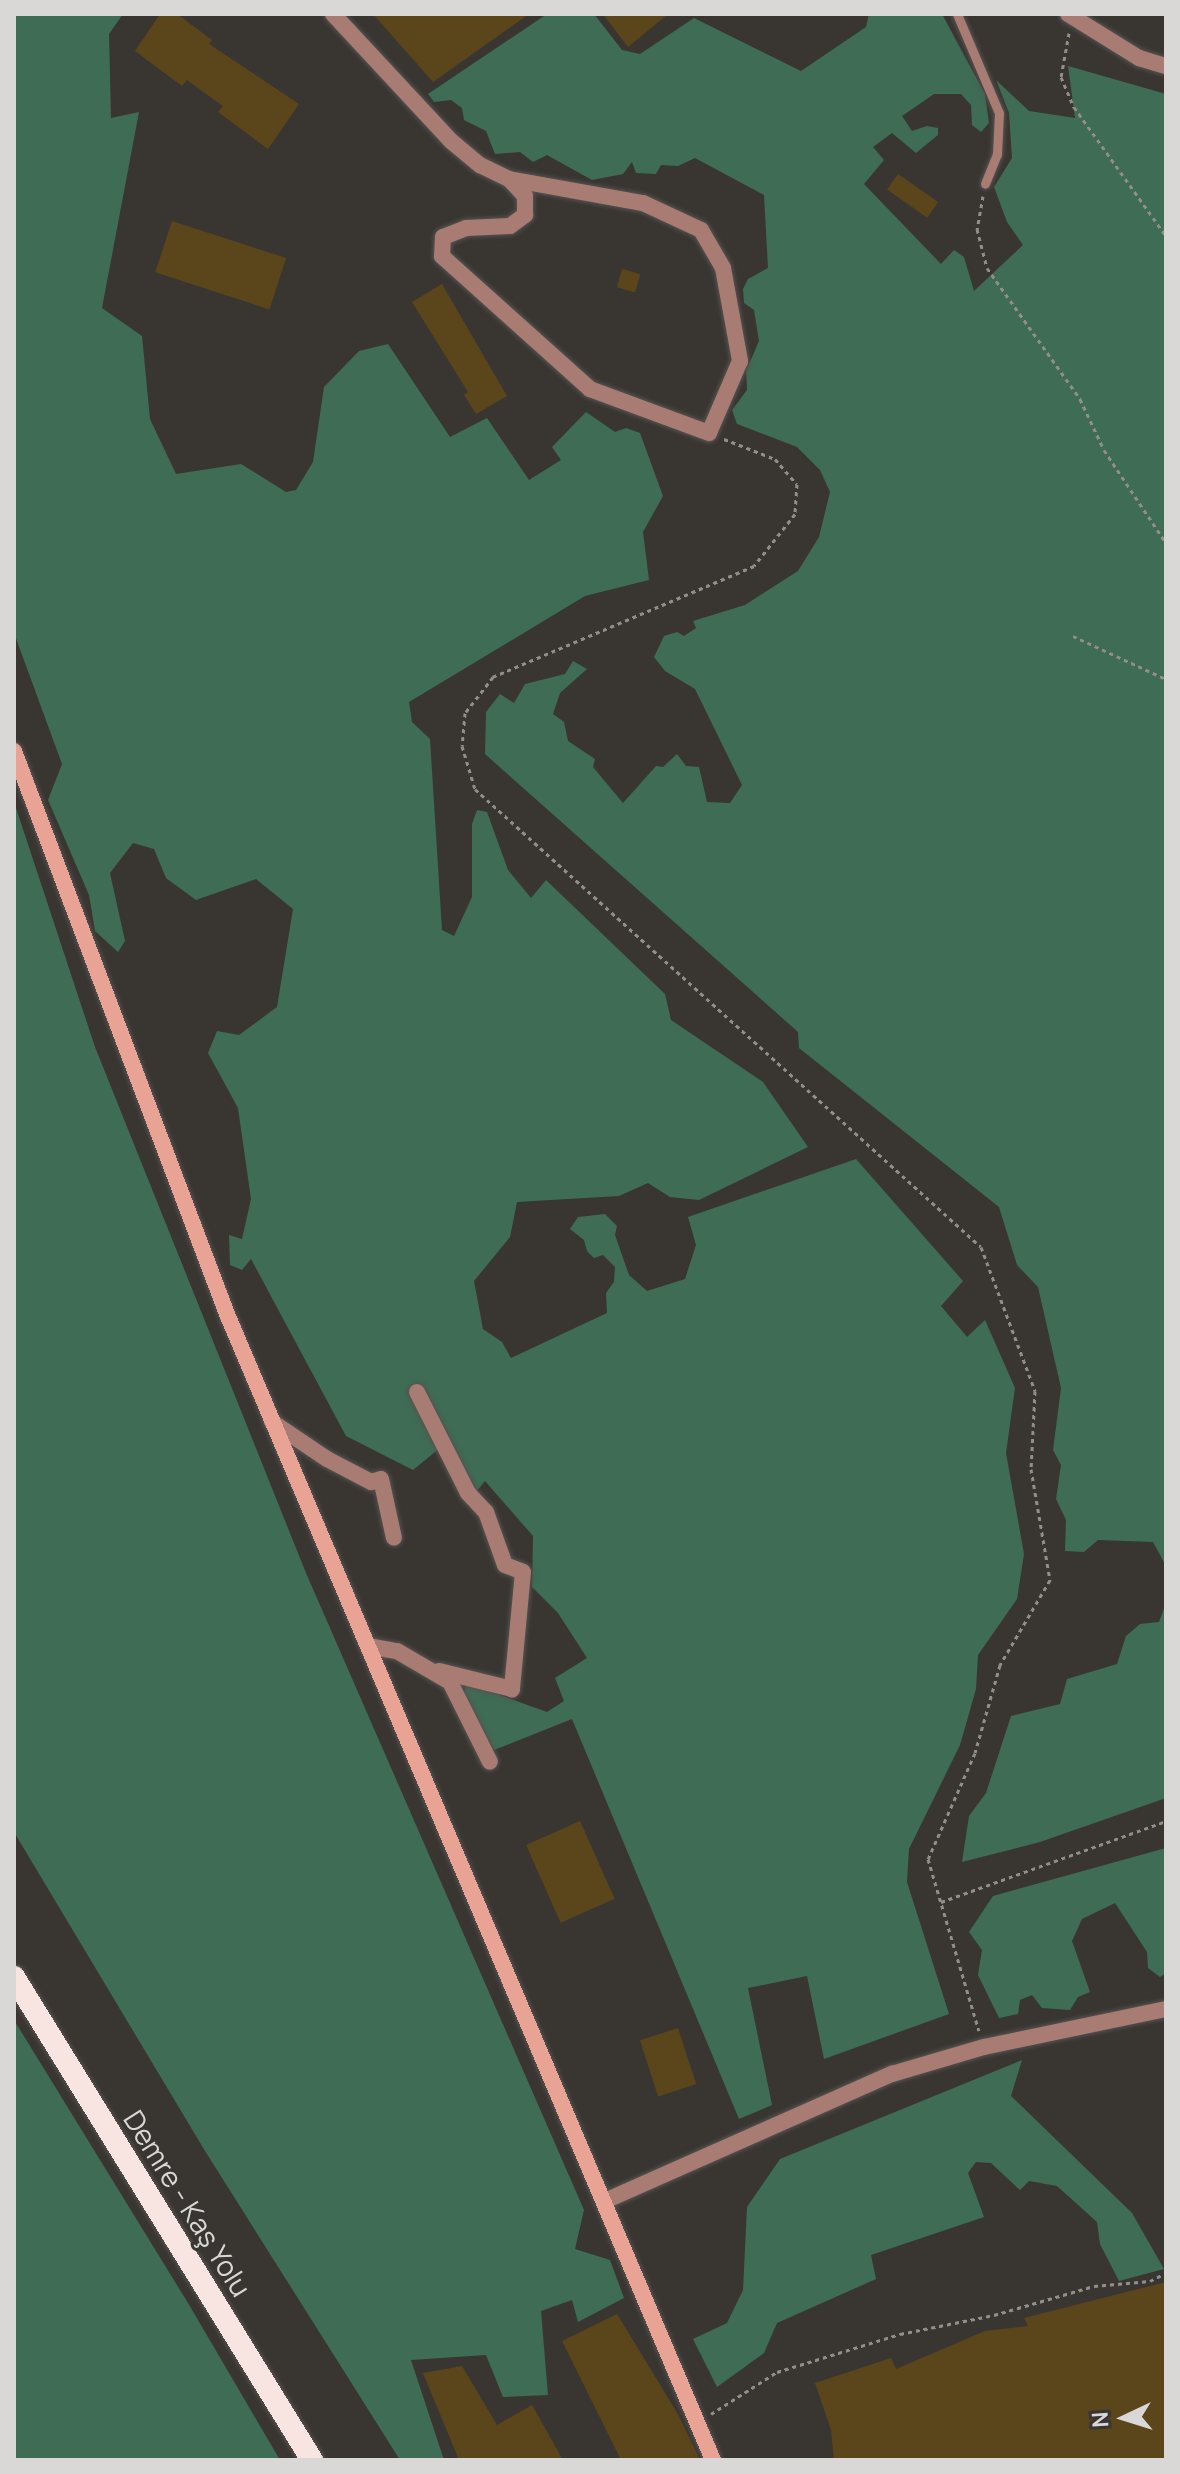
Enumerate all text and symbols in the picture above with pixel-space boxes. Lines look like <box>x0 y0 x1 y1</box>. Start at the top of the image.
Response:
street label: Demre - Kaş Yolu <box>117 2104 259 2302</box>
north arrow <box>1084 2378 1164 2458</box>
text: N <box>1085 2411 1116 2429</box>

